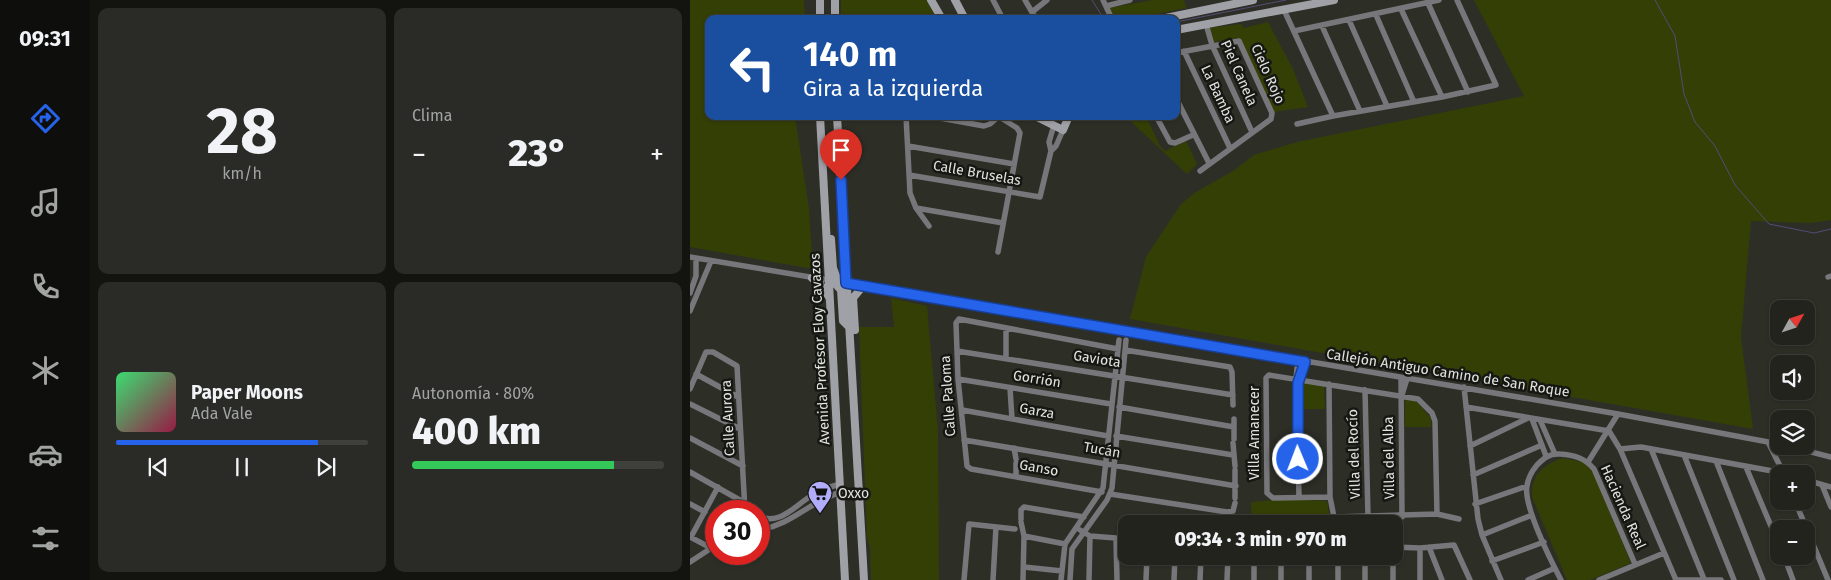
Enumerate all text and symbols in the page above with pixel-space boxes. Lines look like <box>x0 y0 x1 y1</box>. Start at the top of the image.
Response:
text: 09:31 <box>19 25 71 52</box>
text: 140 m <box>803 33 897 75</box>
icon: left <box>720 35 785 100</box>
street label: Piel Canela <box>1217 37 1261 109</box>
street label: Cielo Rojo <box>1247 41 1289 107</box>
street label: La Bamba <box>1197 62 1239 126</box>
text: Gira a la izquierda <box>803 75 983 102</box>
text: 28 <box>206 92 278 170</box>
icon: directions <box>28 101 63 136</box>
text: Clima <box>412 106 452 125</box>
pin <box>820 129 862 180</box>
text: 23° <box>508 130 568 176</box>
icon: arrive <box>827 136 855 164</box>
text: − <box>412 138 426 171</box>
text: + <box>650 138 664 171</box>
street label: Calle Bruselas <box>932 157 1023 189</box>
text: km/h <box>222 164 262 183</box>
icon: music <box>28 185 63 220</box>
street label: Avenida Profesor Eloy Cavazos <box>806 252 834 445</box>
icon: phone <box>28 269 63 304</box>
north arrow <box>1770 300 1815 345</box>
map controls <box>1770 300 1815 565</box>
street label: Callejón Antiguo Camino de San Roque <box>1325 345 1571 401</box>
street label: Gaviota <box>1072 347 1122 371</box>
icon: climate <box>28 353 63 388</box>
street label: Calle Paloma <box>937 355 959 437</box>
button: sound <box>1770 355 1815 400</box>
street label: Gorrión <box>1012 367 1062 391</box>
street label: Calle Aurora <box>718 379 738 457</box>
text: Paper Moons <box>191 381 303 404</box>
text: Autonomía · 80% <box>412 384 534 403</box>
street label: Villa Amanecer <box>1246 385 1263 480</box>
street label: Garza <box>1018 400 1056 422</box>
text: Ada Vale <box>191 404 253 423</box>
text: 400 km <box>412 408 541 454</box>
street label: Villa del Rocío <box>1344 409 1364 499</box>
button: layers <box>1770 410 1815 455</box>
street label: Villa del Alba <box>1380 416 1398 500</box>
position arrow <box>1271 432 1323 484</box>
icon: car <box>28 437 63 472</box>
street label: Tucán <box>1082 438 1122 462</box>
icon: previous <box>144 453 172 481</box>
icon: pause <box>228 453 256 481</box>
icon: next <box>312 453 340 481</box>
street label: Ganso <box>1018 456 1060 480</box>
street label: Hacienda Real <box>1597 462 1649 552</box>
button: + <box>1770 465 1815 510</box>
supermarket icon: Oxxo <box>807 480 833 514</box>
place label: Oxxo <box>838 485 869 502</box>
speed limit sign: 30 <box>705 500 770 565</box>
button: − <box>1770 520 1815 565</box>
icon: filters <box>28 521 63 556</box>
text: 09:34 · 3 min · 970 m <box>1175 528 1346 551</box>

